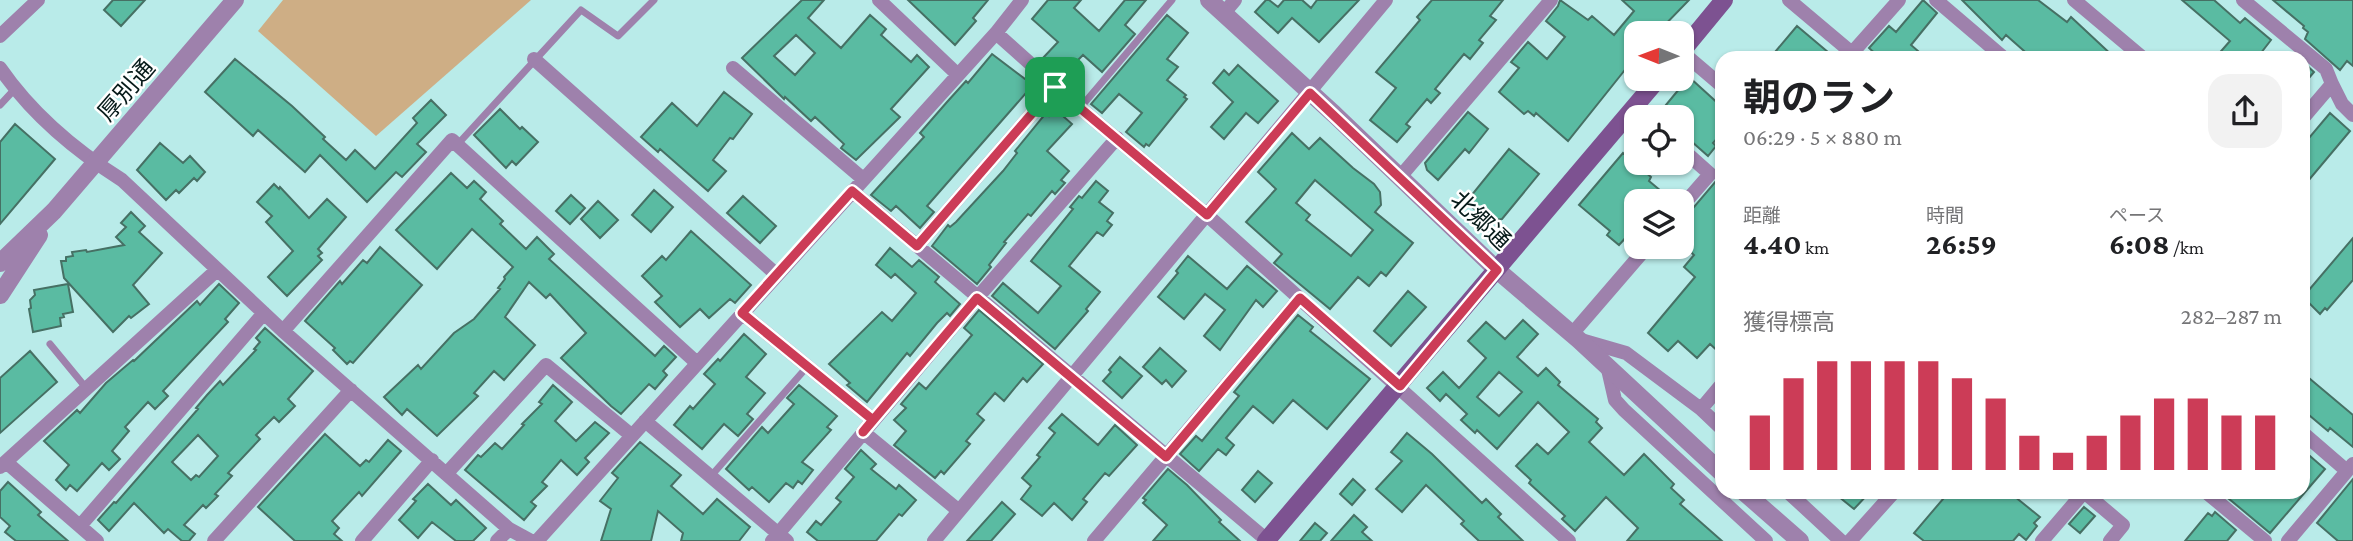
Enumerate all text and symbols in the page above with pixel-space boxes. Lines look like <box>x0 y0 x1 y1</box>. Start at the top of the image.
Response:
north arrow <box>1624 21 1694 91</box>
map controls <box>1624 21 1694 259</box>
street label: 厚別通 <box>92 54 160 126</box>
pin <box>1025 57 1085 117</box>
icon: arrive <box>1036 68 1074 106</box>
button: share <box>2208 74 2282 148</box>
text: 朝のラン <box>1743 77 1895 119</box>
button: locate <box>1624 105 1694 175</box>
text: 06:29 · 5 × 880 m <box>1743 124 1902 150</box>
street label: 北郷通 <box>1446 185 1516 255</box>
button: layers <box>1624 189 1694 259</box>
text: 距離 <box>1743 205 1781 226</box>
text: 時間 <box>1926 205 1964 226</box>
text: ペース <box>2109 205 2165 226</box>
text: 4.40 <box>1743 227 1801 260</box>
text: 26:59 <box>1926 227 1997 260</box>
text: 6:08 <box>2109 227 2169 260</box>
text: km <box>1801 237 1829 258</box>
text: /km <box>2169 237 2204 258</box>
text: 282–287 m <box>2181 303 2282 329</box>
text: 獲得標高 <box>1743 309 1835 335</box>

